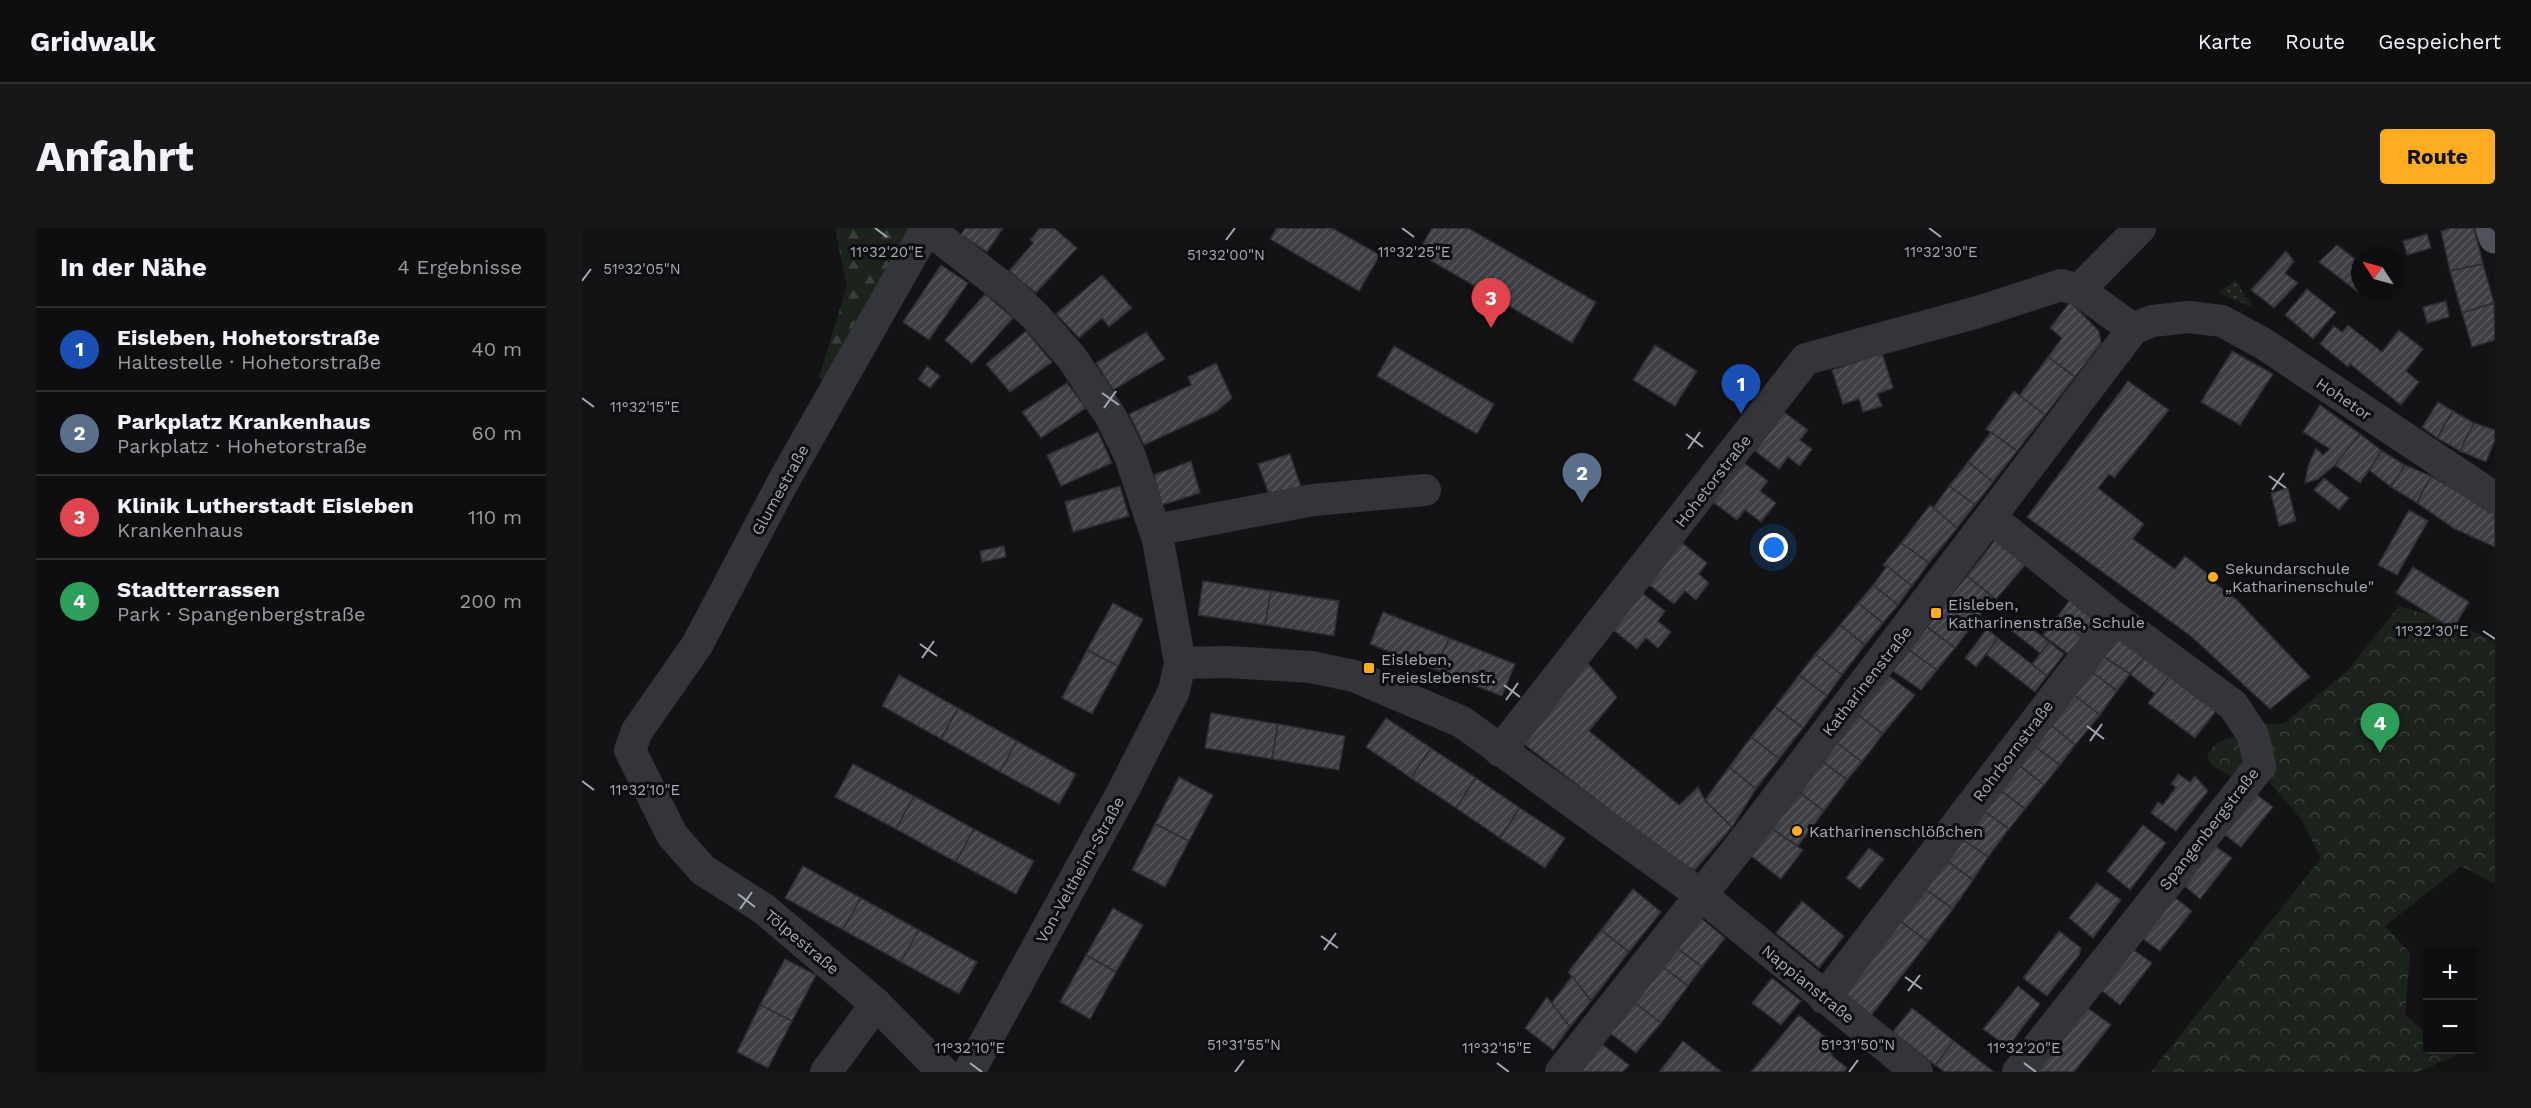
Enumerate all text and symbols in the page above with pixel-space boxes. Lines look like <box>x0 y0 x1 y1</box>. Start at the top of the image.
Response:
text: Gridwalk <box>30 25 156 58</box>
text: Karte <box>2198 29 2252 54</box>
text: Route <box>2285 29 2345 54</box>
text: Gespeichert <box>2378 29 2501 54</box>
button: Route <box>2380 129 2495 184</box>
text: Anfahrt <box>36 132 194 181</box>
text: 11°32'20"E <box>850 243 924 261</box>
text: 11°32'25"E <box>1378 243 1450 261</box>
text: 11°32'30"E <box>1904 243 1978 261</box>
text: 51°32'00"N <box>1187 246 1265 264</box>
north arrow <box>2351 246 2405 300</box>
text: In der Nähe <box>60 252 207 282</box>
text: 4 Ergebnisse <box>398 255 522 279</box>
text: 51°32'05"N <box>603 260 681 278</box>
pin: 3 <box>1472 279 1510 328</box>
text: Eisleben, Hohetorstraße <box>117 325 380 350</box>
text: 1 <box>75 337 84 361</box>
text: 40 m <box>471 337 522 361</box>
text: Haltestelle · Hohetorstraße <box>117 350 381 374</box>
pin: 1 <box>1722 364 1760 414</box>
street label: Hohetor <box>2313 374 2376 425</box>
text: 11°32'15"E <box>610 398 680 416</box>
text: Parkplatz Krankenhaus <box>117 409 370 434</box>
text: 2 <box>74 421 85 445</box>
text: 60 m <box>472 421 522 445</box>
street label: Hohetorstraße <box>1671 431 1755 531</box>
text: Parkplatz · Hohetorstraße <box>117 434 367 458</box>
street label: Glumestraße <box>747 441 813 539</box>
pin: 2 <box>1562 454 1602 503</box>
text: Klinik Lutherstadt Eisleben <box>117 493 414 518</box>
text: 3 <box>74 505 85 529</box>
text: 110 m <box>468 505 522 529</box>
text: Krankenhaus <box>117 518 243 542</box>
your location <box>1759 533 1788 562</box>
place label: Sekundarschule „Katharinenschule" <box>2225 559 2374 596</box>
marker: Sekundarschule „Katharinenschule" <box>2206 570 2220 584</box>
text: Stadtterrassen <box>117 577 280 602</box>
text: 4 <box>73 589 86 613</box>
text: 200 m <box>460 589 522 613</box>
place label: Eisleben, Katharinenstraße, Schule <box>1948 595 2145 632</box>
text: Park · Spangenbergstraße <box>117 602 366 626</box>
marker: Eisleben, Katharinenstraße, Schule <box>1929 606 1943 620</box>
street label: Katharinenstraße <box>1818 622 1916 740</box>
text: 11°32'30"E <box>2395 622 2469 640</box>
place label: Eisleben, Freieslebenstr. <box>1381 650 1495 687</box>
marker: Eisleben, Freieslebenstr. <box>1362 661 1376 675</box>
street label: Rohrbornstraße <box>1969 697 2057 805</box>
pin: 4 <box>2360 704 2400 753</box>
street label: Spangenbergstraße <box>2155 764 2263 894</box>
text: 11°32'10"E <box>610 781 680 799</box>
street label: Von-Veltheim-Straße <box>1032 793 1128 947</box>
place label: Katharinenschlößchen <box>1809 822 1983 841</box>
marker: Katharinenschlößchen <box>1790 824 1804 838</box>
street label: Tölpestraße <box>761 905 843 979</box>
street label: Nappianstraße <box>1758 941 1858 1027</box>
map controls <box>2423 946 2477 1054</box>
button: + <box>2423 946 2477 1000</box>
button: − <box>2423 1000 2477 1054</box>
text: 51°31'55"N <box>1207 1036 1281 1054</box>
text: 51°31'50"N <box>1821 1036 1895 1054</box>
text: 11°32'10"E <box>935 1039 1005 1057</box>
text: 11°32'15"E <box>1462 1039 1532 1057</box>
text: 11°32'20"E <box>1987 1039 2061 1057</box>

